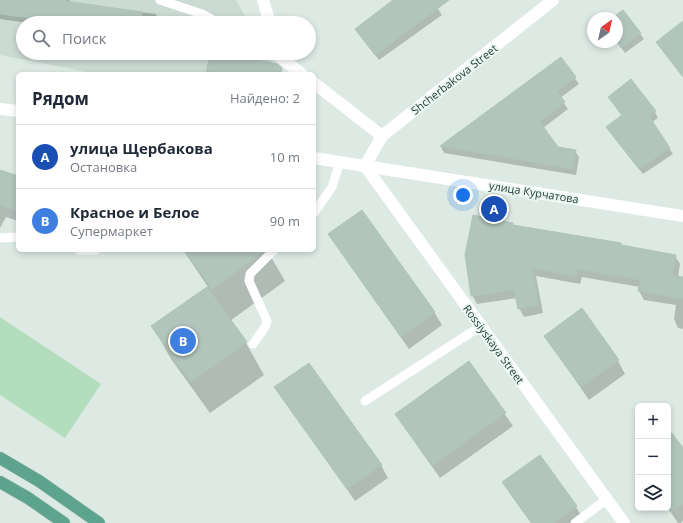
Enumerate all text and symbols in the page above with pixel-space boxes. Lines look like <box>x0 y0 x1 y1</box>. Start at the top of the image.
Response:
north arrow <box>587 12 623 48</box>
search box <box>16 16 316 60</box>
icon: search <box>30 27 52 49</box>
text: Поиск <box>62 28 106 48</box>
street label: Shcherbakova Street <box>408 40 500 118</box>
text: Рядом <box>32 87 89 110</box>
text: Найдено: 2 <box>230 89 300 107</box>
text: улица Щербакова <box>70 138 213 158</box>
text: A <box>41 148 49 166</box>
text: 10 m <box>270 148 300 166</box>
text: Остановка <box>70 158 137 176</box>
street label: улица Курчатова <box>488 178 580 206</box>
your location <box>453 185 473 205</box>
pin: A <box>481 194 507 224</box>
text: Красное и Белое <box>70 202 199 222</box>
text: B <box>41 212 49 230</box>
text: 90 m <box>270 212 300 230</box>
text: Супермаркет <box>70 222 153 240</box>
street label: Rossiyskaya Street <box>460 301 528 387</box>
pin: B <box>170 326 196 356</box>
map controls <box>635 403 671 511</box>
button: + <box>635 403 671 439</box>
button: − <box>635 439 671 475</box>
button: layers <box>635 475 671 511</box>

